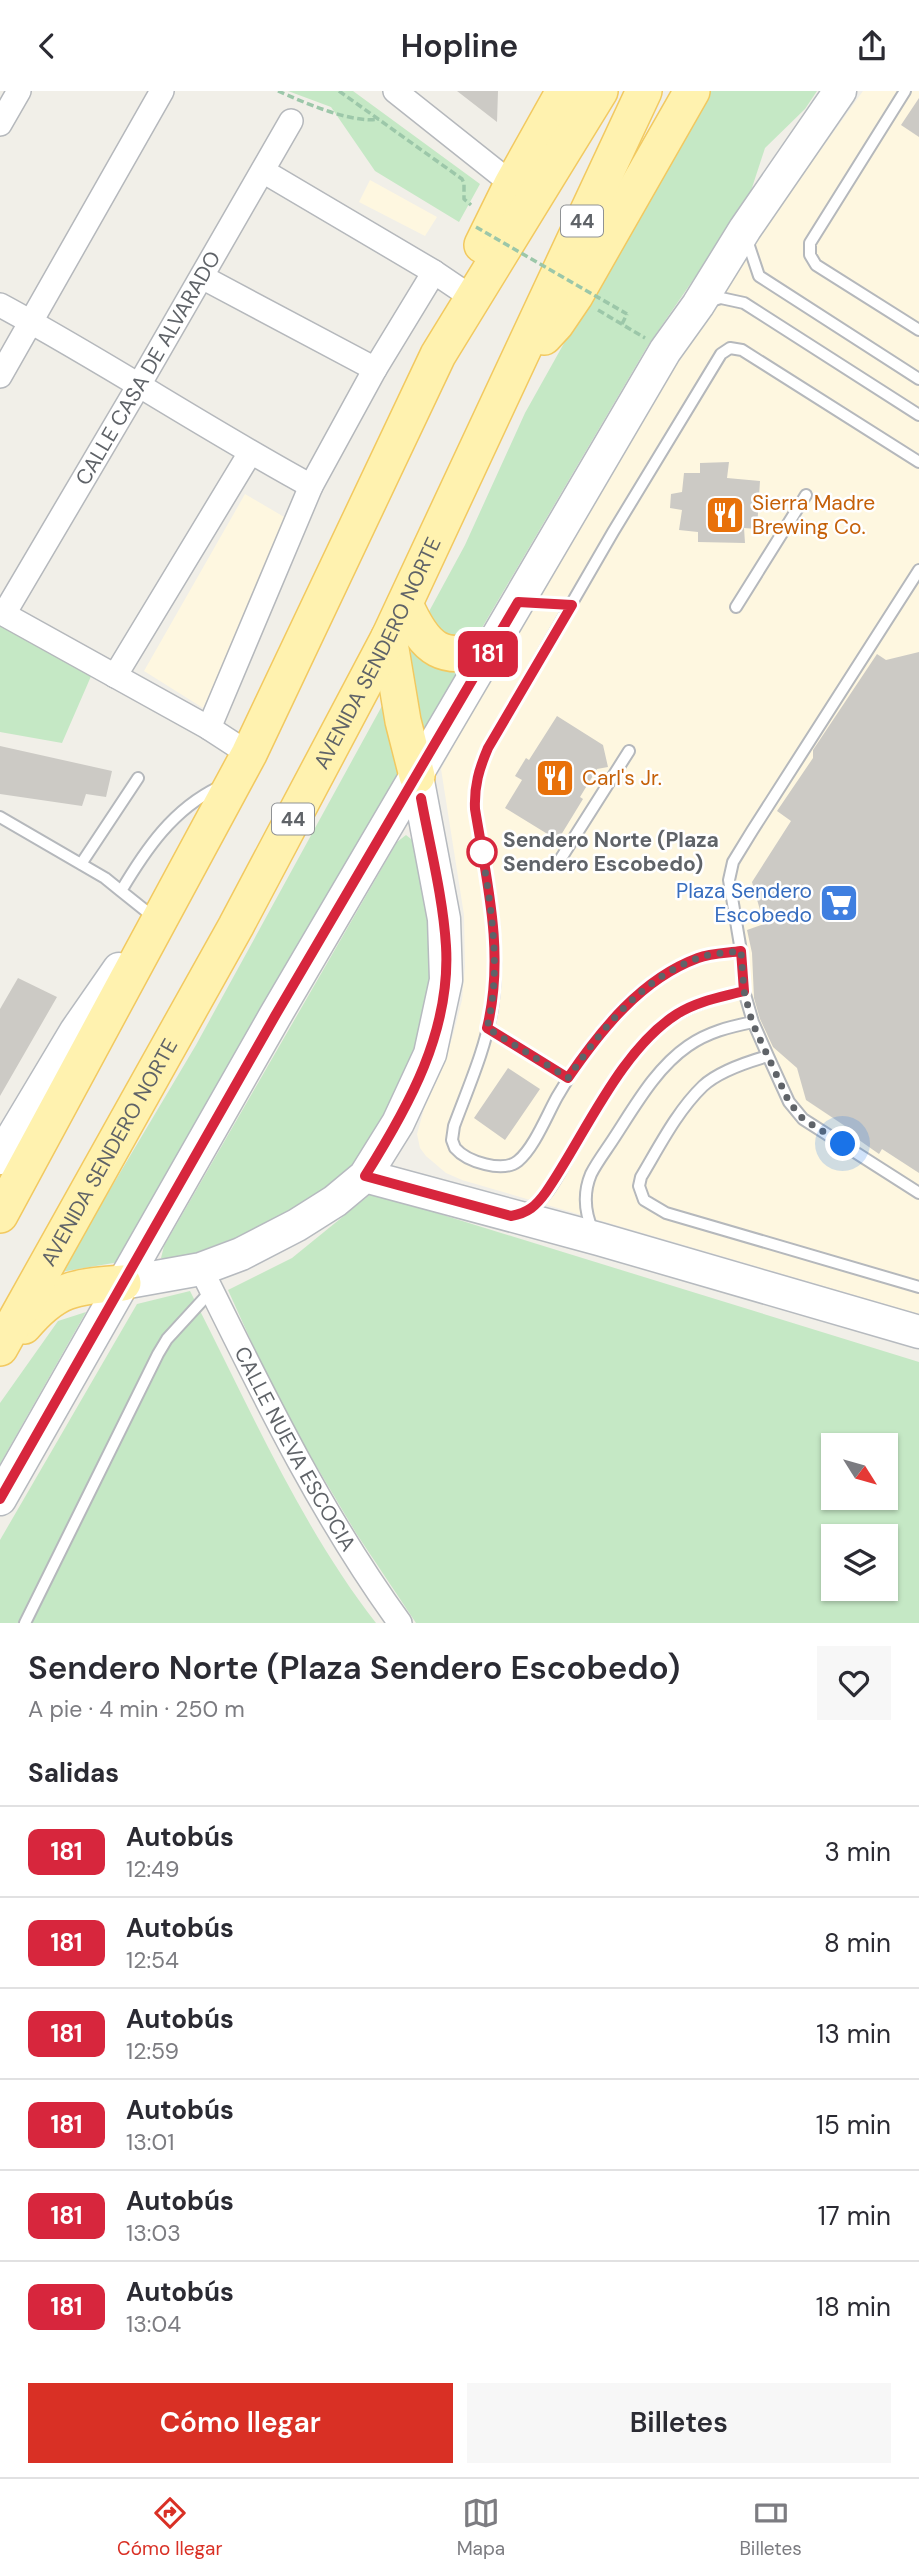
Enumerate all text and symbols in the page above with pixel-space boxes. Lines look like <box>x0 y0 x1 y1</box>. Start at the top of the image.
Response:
text: Hopline <box>401 25 518 67</box>
icon: back <box>28 27 66 65</box>
icon: share <box>853 27 891 65</box>
road number: 44 <box>561 205 603 237</box>
street label: CALLE CASA DE ALVARADO <box>69 246 227 490</box>
place label: Sierra Madre Brewing Co. <box>752 489 875 541</box>
restaurant icon: Sierra Madre Brewing Co. <box>704 494 746 536</box>
street label: AVENIDA SENDERO NORTE <box>308 533 448 774</box>
line badge: 181 <box>448 631 528 677</box>
text: 181 <box>472 638 504 669</box>
restaurant icon: Carl's Jr. <box>534 757 576 799</box>
place label: Carl's Jr. <box>582 764 662 792</box>
road number: 44 <box>272 803 314 835</box>
place label: Sendero Norte (Plaza Sendero Escobedo) <box>503 826 719 878</box>
marker: Sendero Norte (Plaza Sendero Escobedo) <box>467 837 497 867</box>
place label: Plaza Sendero Escobedo <box>676 877 812 929</box>
supermarket icon: Plaza Sendero Escobedo <box>818 882 860 924</box>
street label: AVENIDA SENDERO NORTE <box>35 1034 184 1271</box>
your location <box>825 1126 860 1161</box>
street label: CALLE NUEVA ESCOCIA <box>228 1342 362 1557</box>
north arrow <box>821 1433 898 1510</box>
map controls <box>821 1433 898 1601</box>
button: layers <box>821 1524 898 1601</box>
text: Sendero Norte (Plaza Sendero Escobedo) <box>28 1646 680 1689</box>
button: heart <box>817 1646 891 1720</box>
text: A pie · 4 min · 250 m <box>28 1694 245 1724</box>
text: Salidas <box>28 1756 119 1790</box>
text: Autobús <box>126 1820 234 1854</box>
text: 3 min <box>824 1835 891 1869</box>
text: 181 <box>50 1836 83 1867</box>
text: 12:49 <box>126 1854 179 1884</box>
text: Autobús <box>126 1911 234 1945</box>
text: 8 min <box>824 1926 891 1960</box>
text: 181 <box>50 1927 83 1958</box>
text: 12:54 <box>126 1945 179 1975</box>
text: Autobús <box>126 2002 234 2036</box>
text: 13 min <box>816 2017 891 2051</box>
text: 181 <box>50 2018 83 2049</box>
text: 12:59 <box>126 2036 179 2066</box>
text: Autobús <box>126 2093 234 2127</box>
text: 15 min <box>816 2108 891 2142</box>
text: 181 <box>50 2109 83 2140</box>
text: 13:01 <box>126 2127 174 2157</box>
text: Autobús <box>126 2184 234 2218</box>
text: 17 min <box>818 2199 891 2233</box>
text: 181 <box>50 2200 83 2231</box>
text: 13:03 <box>126 2218 181 2248</box>
text: Autobús <box>126 2275 234 2309</box>
text: 18 min <box>816 2290 891 2324</box>
text: 181 <box>50 2291 83 2322</box>
text: 13:04 <box>126 2309 181 2339</box>
button: Cómo llegar <box>28 2383 453 2463</box>
button: Billetes <box>467 2383 891 2463</box>
tab: Cómo llegar <box>117 2494 222 2561</box>
tab: Mapa <box>457 2494 505 2561</box>
tab: Billetes <box>739 2494 802 2561</box>

